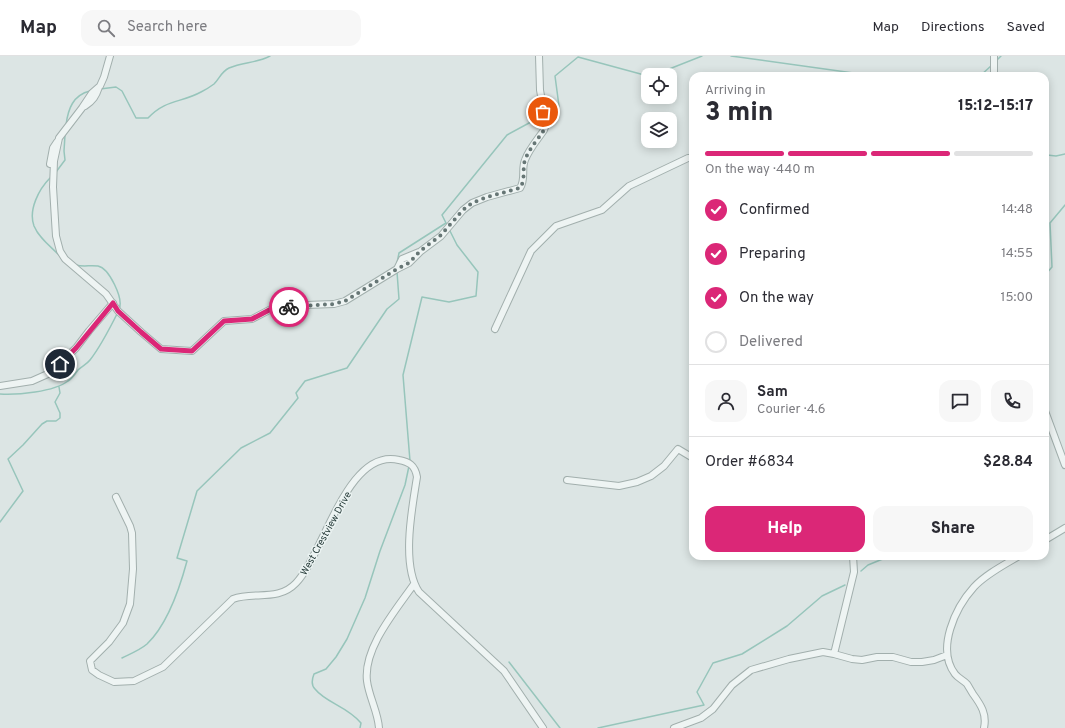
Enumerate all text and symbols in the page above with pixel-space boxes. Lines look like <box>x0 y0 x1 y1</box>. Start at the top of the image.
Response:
search box <box>81 10 361 46</box>
text: Map <box>20 16 57 40</box>
icon: search <box>95 17 117 39</box>
text: Search here <box>127 18 207 37</box>
text: Map <box>873 19 899 36</box>
text: Directions <box>921 19 985 36</box>
text: Saved <box>1007 19 1045 36</box>
map controls <box>641 68 677 148</box>
button: locate <box>641 68 677 104</box>
text: Arriving in <box>705 83 766 99</box>
pin <box>526 95 560 129</box>
text: 3 min <box>705 97 773 130</box>
text: 15:12–15:17 <box>958 97 1033 116</box>
icon: bag <box>532 101 554 123</box>
button: layers <box>641 112 677 148</box>
text: On the way · 440 m <box>705 162 815 178</box>
icon: check <box>705 199 727 221</box>
text: Confirmed <box>739 201 810 220</box>
text: 14:48 <box>1001 202 1033 218</box>
icon: check <box>705 243 727 265</box>
text: Preparing <box>739 245 806 264</box>
text: 14:55 <box>1001 246 1033 262</box>
courier <box>269 287 309 327</box>
icon: check <box>705 287 727 309</box>
text: On the way <box>739 289 814 308</box>
text: 15:00 <box>1001 290 1033 306</box>
icon: bike <box>278 296 300 318</box>
text: Delivered <box>739 333 803 352</box>
pin <box>43 347 77 381</box>
icon: home <box>49 353 71 375</box>
button: person <box>705 380 747 422</box>
button: chat <box>939 380 981 422</box>
button: phone <box>991 380 1033 422</box>
text: Sam <box>757 383 788 402</box>
text: Courier · 4.6 <box>757 402 825 418</box>
text: Order #6834 <box>705 453 794 472</box>
text: $28.84 <box>983 453 1033 472</box>
street label: West Crestview Drive <box>298 490 355 578</box>
button: Help <box>705 506 865 552</box>
button: Share <box>873 506 1033 552</box>

